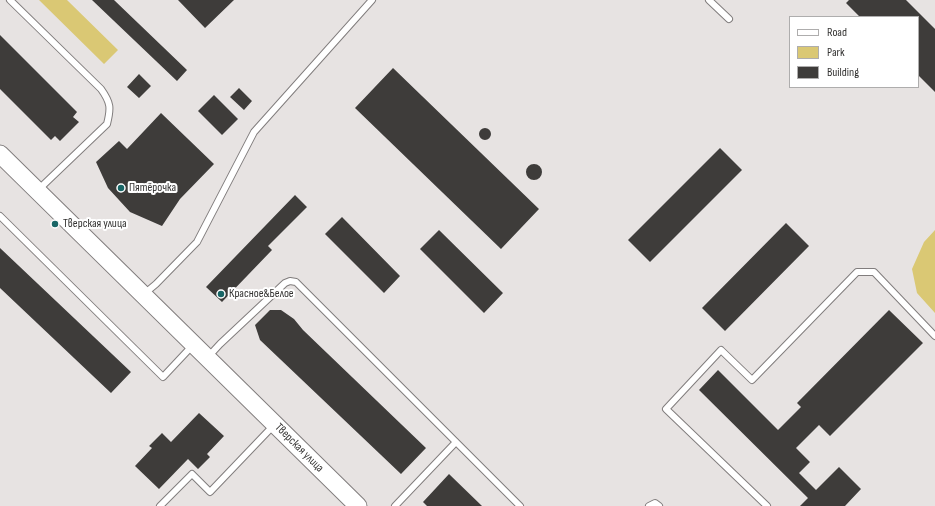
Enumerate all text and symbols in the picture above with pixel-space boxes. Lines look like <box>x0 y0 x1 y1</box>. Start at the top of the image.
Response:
legend <box>789 16 919 88</box>
text: Road <box>827 25 847 40</box>
text: Park <box>827 45 845 60</box>
text: Building <box>827 65 859 80</box>
place label: Пятёрочка <box>129 181 176 195</box>
marker: Пятёрочка <box>116 183 126 193</box>
place label: Тверская улица <box>63 217 127 231</box>
marker: Тверская улица <box>50 219 60 229</box>
place label: Красное&Белое <box>229 287 294 301</box>
marker: Красное&Белое <box>216 289 226 299</box>
street label: Тверская улица <box>271 420 327 476</box>

